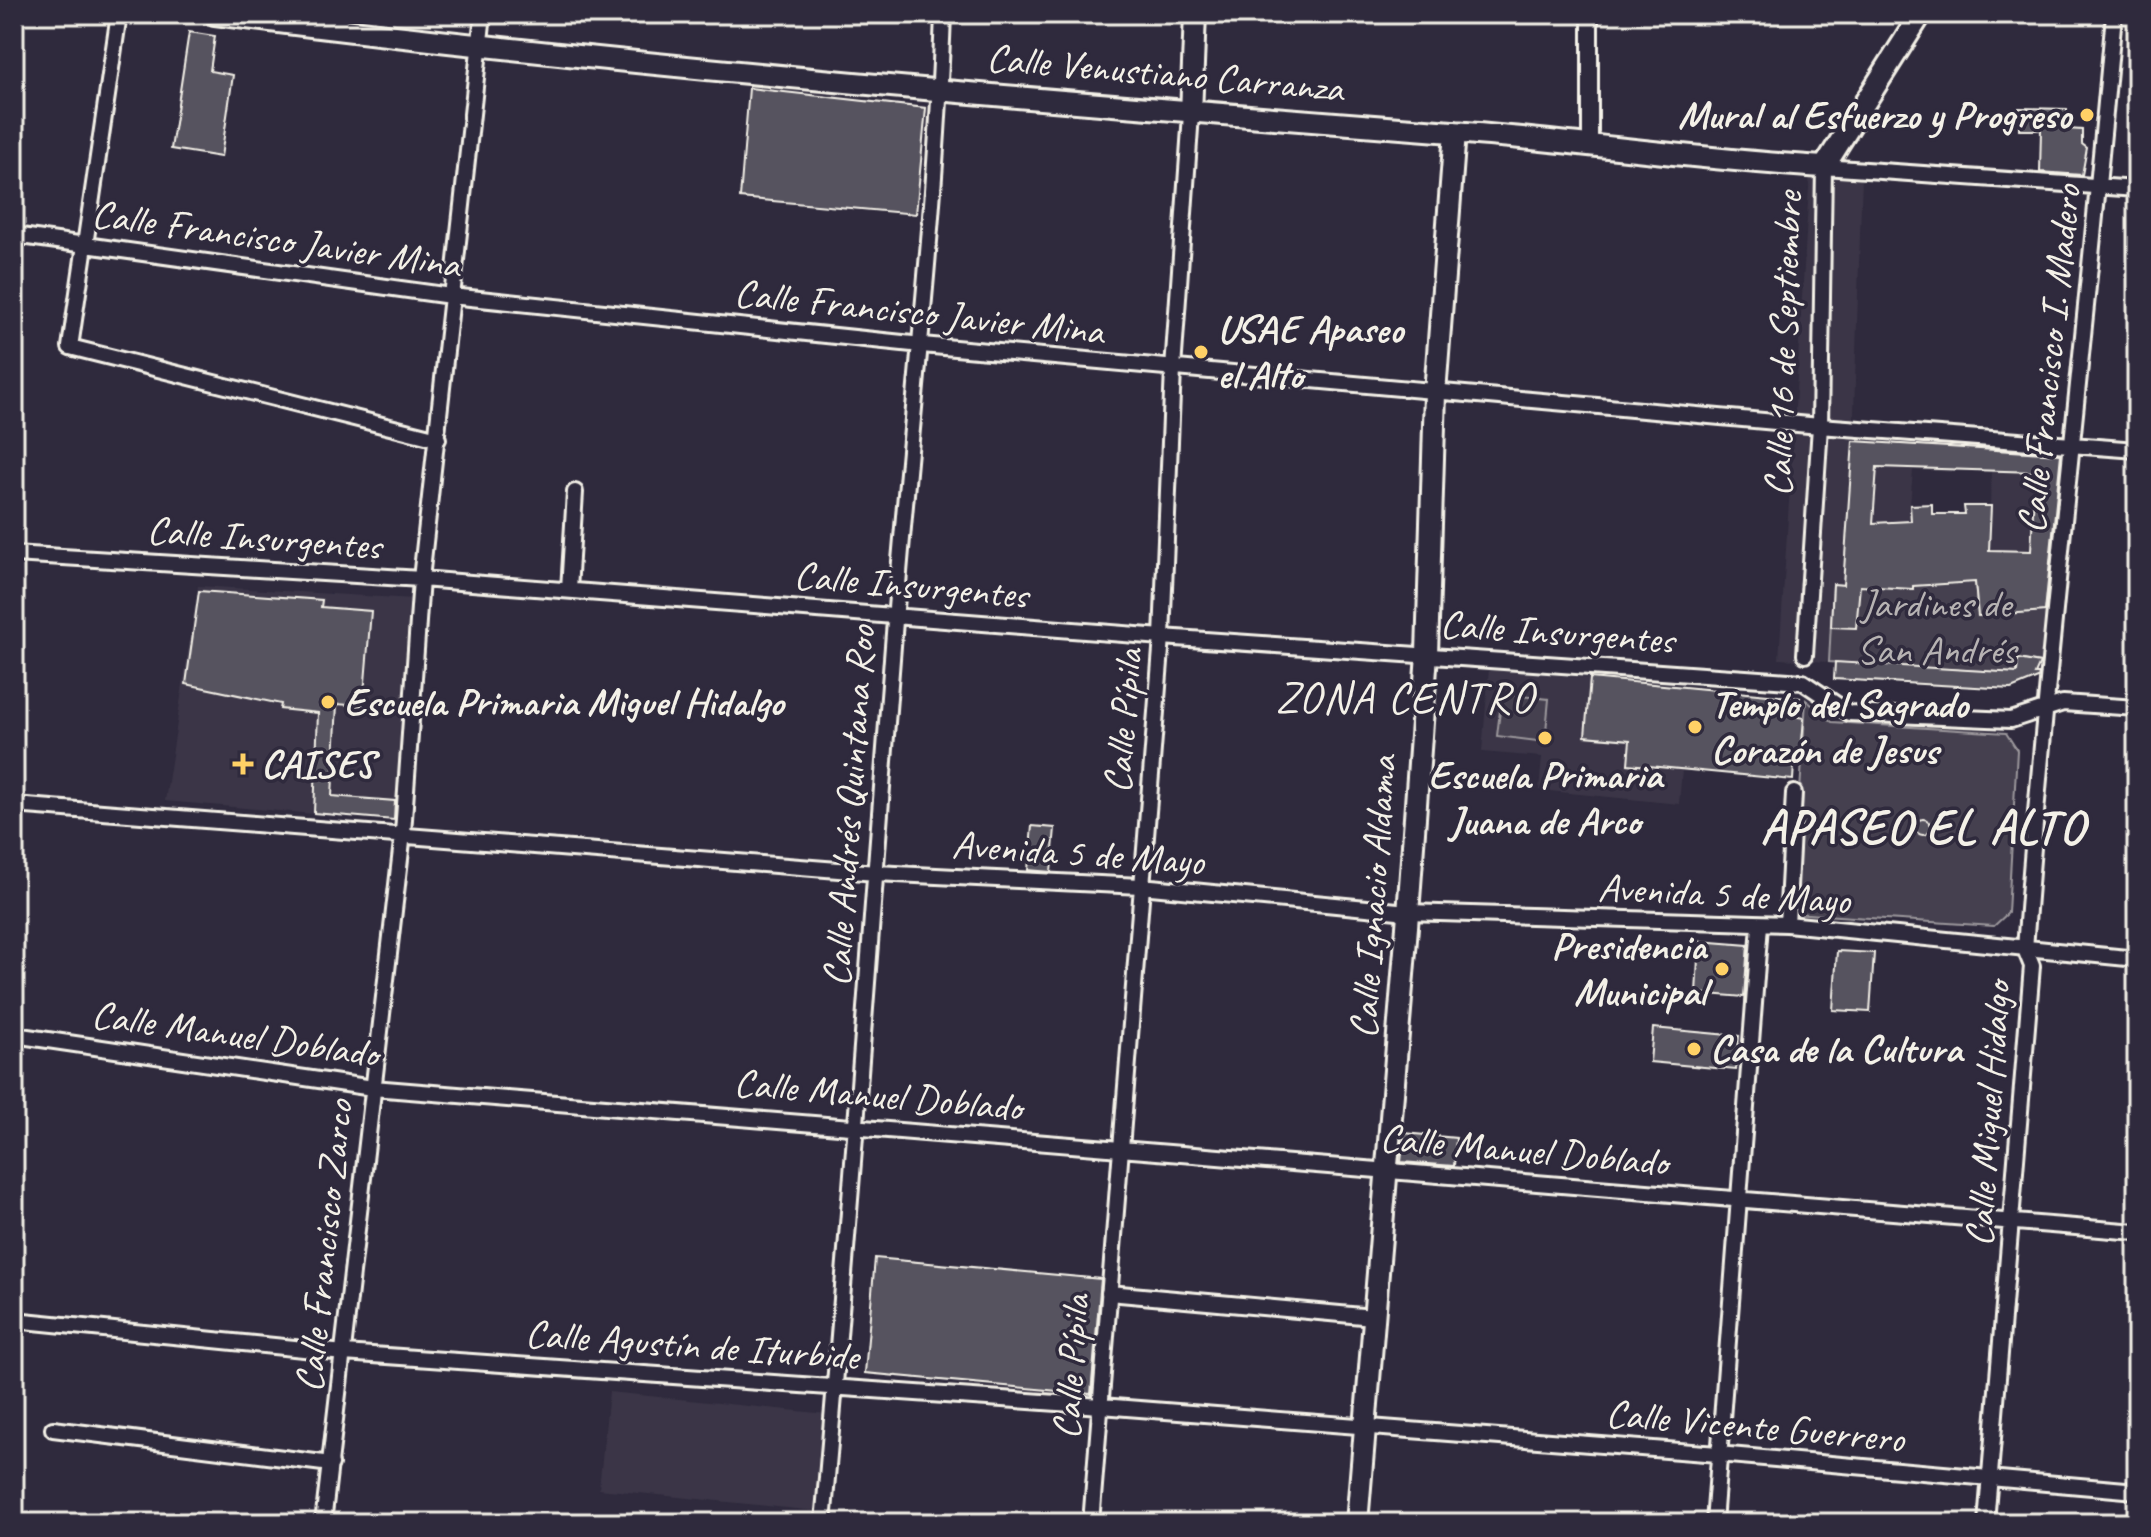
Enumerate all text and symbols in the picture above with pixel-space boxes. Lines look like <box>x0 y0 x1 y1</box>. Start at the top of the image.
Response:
street label: Calle Venustiano Carranza <box>985 33 1348 114</box>
place label: Mural al Esfuerzo y Progreso <box>1678 90 2074 140</box>
marker: Mural al Esfuerzo y Progreso <box>2078 106 2096 124</box>
street label: Calle Francisco I. Madero <box>2006 181 2092 536</box>
street label: Calle Francisco Javier Mina <box>89 188 466 290</box>
street label: Calle 16 de Septiembre <box>1753 188 1813 497</box>
street label: Calle Francisco Javier Mina <box>732 268 1109 357</box>
place label: USAE Apaseo el Alto <box>1217 304 1405 400</box>
marker: USAE Apaseo el Alto <box>1192 343 1210 361</box>
street label: Calle Insurgentes <box>145 505 386 571</box>
street label: Calle Insurgentes <box>792 550 1033 620</box>
park label: Jardines de San Andrés <box>1856 579 2019 675</box>
street label: Calle Insurgentes <box>1438 599 1679 665</box>
street label: Calle Andrés Quintana Roo <box>811 622 887 988</box>
street label: Calle Pípila <box>1092 644 1154 795</box>
district label: ZONA CENTRO <box>1275 670 1537 725</box>
place label: Escuela Primaria Miguel Hidalgo <box>344 677 786 727</box>
place label: Templo del Sagrado Corazón de Jesus <box>1711 679 1970 775</box>
marker: Escuela Primaria Miguel Hidalgo <box>319 693 337 711</box>
marker: Templo del Sagrado Corazón de Jesus <box>1686 718 1704 736</box>
marker: Escuela Primaria Juana de Arco <box>1536 729 1554 747</box>
place label: CAISES <box>261 739 380 789</box>
place label: Escuela Primaria Juana de Arco <box>1428 750 1665 846</box>
street label: Calle Ignacio Aldama <box>1338 751 1408 1040</box>
marker: CAISES <box>232 753 254 775</box>
district label: APASEO EL ALTO <box>1761 797 2089 857</box>
street label: Avenida 5 de Mayo <box>951 819 1207 887</box>
street label: Avenida 5 de Mayo <box>1597 862 1853 926</box>
place label: Presidencia Municipal <box>1551 921 1714 1017</box>
marker: Presidencia Municipal <box>1713 960 1731 978</box>
street label: Calle Miguel Hidalgo <box>1954 976 2022 1248</box>
street label: Calle Manuel Doblado <box>89 989 385 1079</box>
place label: Casa de la Cultura <box>1710 1024 1965 1074</box>
marker: Casa de la Cultura <box>1685 1040 1703 1058</box>
street label: Calle Manuel Doblado <box>732 1058 1028 1133</box>
street label: Calle Francisco Zarco <box>284 1096 364 1395</box>
street label: Calle Manuel Doblado <box>1378 1113 1674 1188</box>
street label: Calle Pípila <box>1041 1290 1101 1441</box>
street label: Calle Agustín de Iturbide <box>524 1308 863 1382</box>
street label: Calle Vicente Guerrero <box>1604 1388 1908 1464</box>

